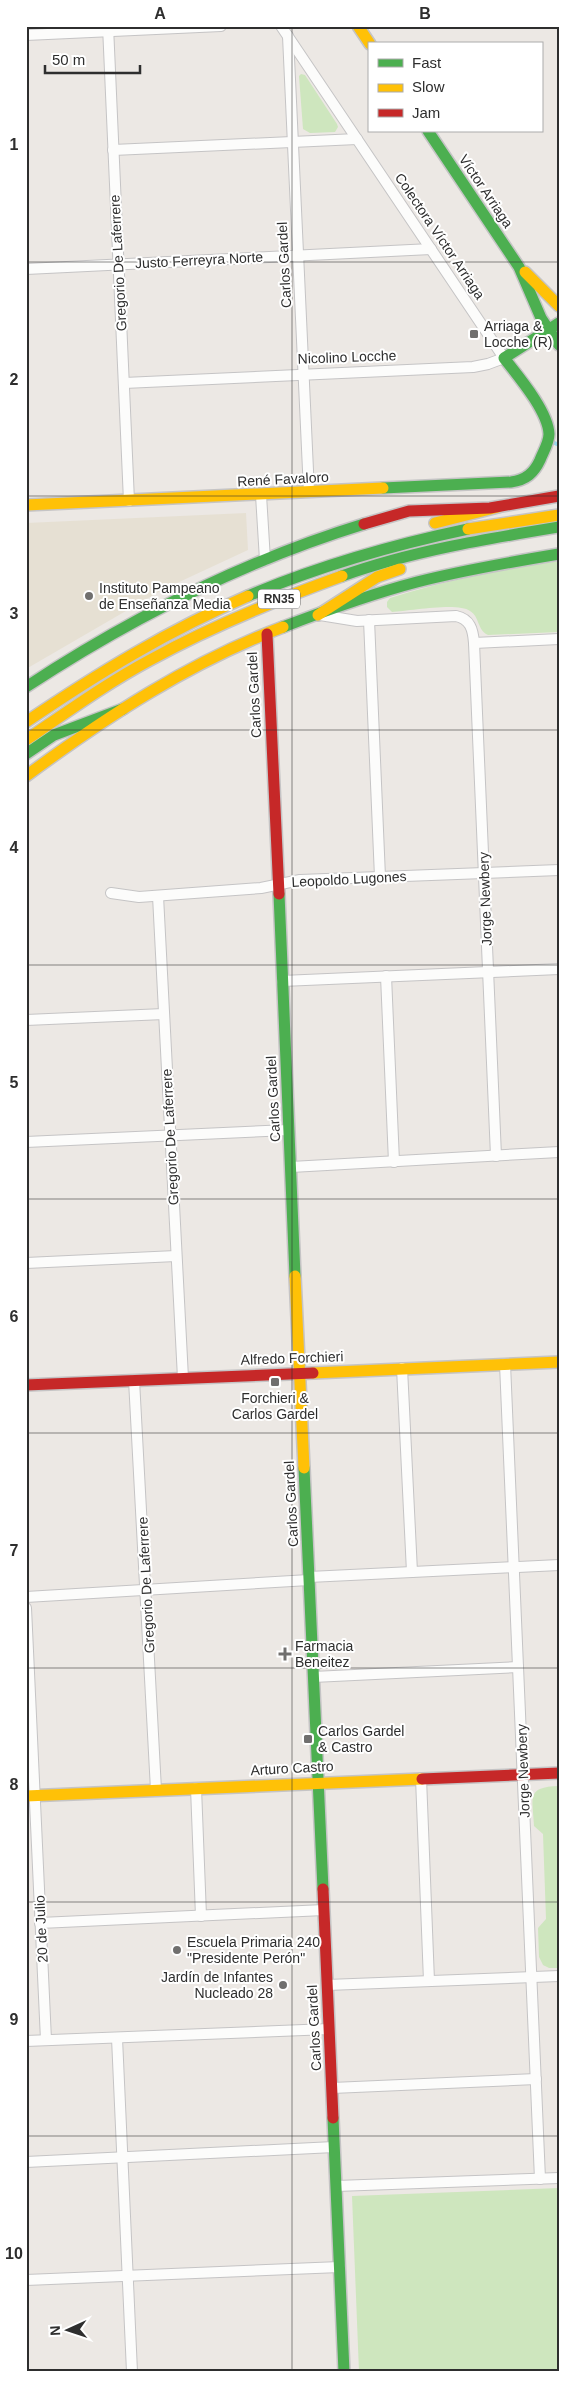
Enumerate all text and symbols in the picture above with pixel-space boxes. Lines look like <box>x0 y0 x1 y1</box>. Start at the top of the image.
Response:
text: A <box>154 5 166 22</box>
text: B <box>419 5 431 22</box>
scale bar <box>45 42 140 74</box>
legend <box>368 42 542 132</box>
text: 50 m <box>52 51 85 68</box>
text: Fast <box>412 54 442 71</box>
text: Slow <box>412 78 445 95</box>
text: Jam <box>412 104 440 121</box>
text: 1 <box>10 136 19 153</box>
street label: Víctor Arriaga <box>456 151 516 231</box>
street label: Colectora Víctor Arriaga <box>392 170 488 302</box>
street label: Gregorio De Laferrere <box>106 194 130 332</box>
street label: Carlos Gardel <box>274 221 294 309</box>
street label: Justo Ferreyra Norte <box>134 249 264 271</box>
place label: Arriaga & Locche (R) <box>484 318 552 350</box>
marker: Arriaga & Locche (R) <box>468 328 480 340</box>
street label: Nicolino Locche <box>297 347 397 367</box>
text: 2 <box>10 371 19 388</box>
street label: René Favaloro <box>237 469 329 489</box>
place label: Instituto Pampeano de Enseñanza Media <box>99 580 231 612</box>
marker: Instituto Pampeano de Enseñanza Media <box>83 590 95 602</box>
road number: RN35 <box>258 590 300 608</box>
text: 3 <box>10 605 19 622</box>
street label: Carlos Gardel <box>244 651 264 739</box>
text: 4 <box>10 839 19 856</box>
street label: Jorge Newbery <box>475 852 495 946</box>
street label: Leopoldo Lugones <box>291 868 407 890</box>
street label: Carlos Gardel <box>263 1055 283 1143</box>
street label: Gregorio De Laferrere <box>158 1068 182 1206</box>
text: 5 <box>10 1074 19 1091</box>
text: 6 <box>10 1308 19 1325</box>
street label: Alfredo Forchieri <box>240 1348 344 1368</box>
marker: Forchieri & Carlos Gardel <box>269 1376 281 1388</box>
place label: Forchieri & Carlos Gardel <box>232 1390 318 1422</box>
street label: Carlos Gardel <box>281 1460 301 1548</box>
street label: Gregorio De Laferrere <box>134 1516 158 1654</box>
text: 7 <box>10 1542 19 1559</box>
place label: Farmacia Beneitez <box>295 1638 354 1670</box>
marker: Farmacia Beneitez <box>279 1648 291 1660</box>
place label: Carlos Gardel & Castro <box>318 1723 404 1755</box>
street label: Jorge Newbery <box>513 1724 533 1818</box>
marker: Carlos Gardel & Castro <box>302 1733 314 1745</box>
street label: Arturo Castro <box>250 1758 334 1778</box>
text: 8 <box>10 1776 19 1793</box>
street label: 20 de Julio <box>31 1895 51 1963</box>
place label: Escuela Primaria 240 "Presidente Perón" <box>187 1934 320 1966</box>
marker: Escuela Primaria 240 "Presidente Perón" <box>171 1944 183 1956</box>
place label: Jardín de Infantes Nucleado 28 <box>161 1969 273 2001</box>
marker: Jardín de Infantes Nucleado 28 <box>277 1979 289 1991</box>
street label: Carlos Gardel <box>304 1984 324 2072</box>
text: 9 <box>10 2011 19 2028</box>
text: 10 <box>5 2245 23 2262</box>
north arrow <box>42 2306 92 2356</box>
text: N <box>47 2325 63 2336</box>

